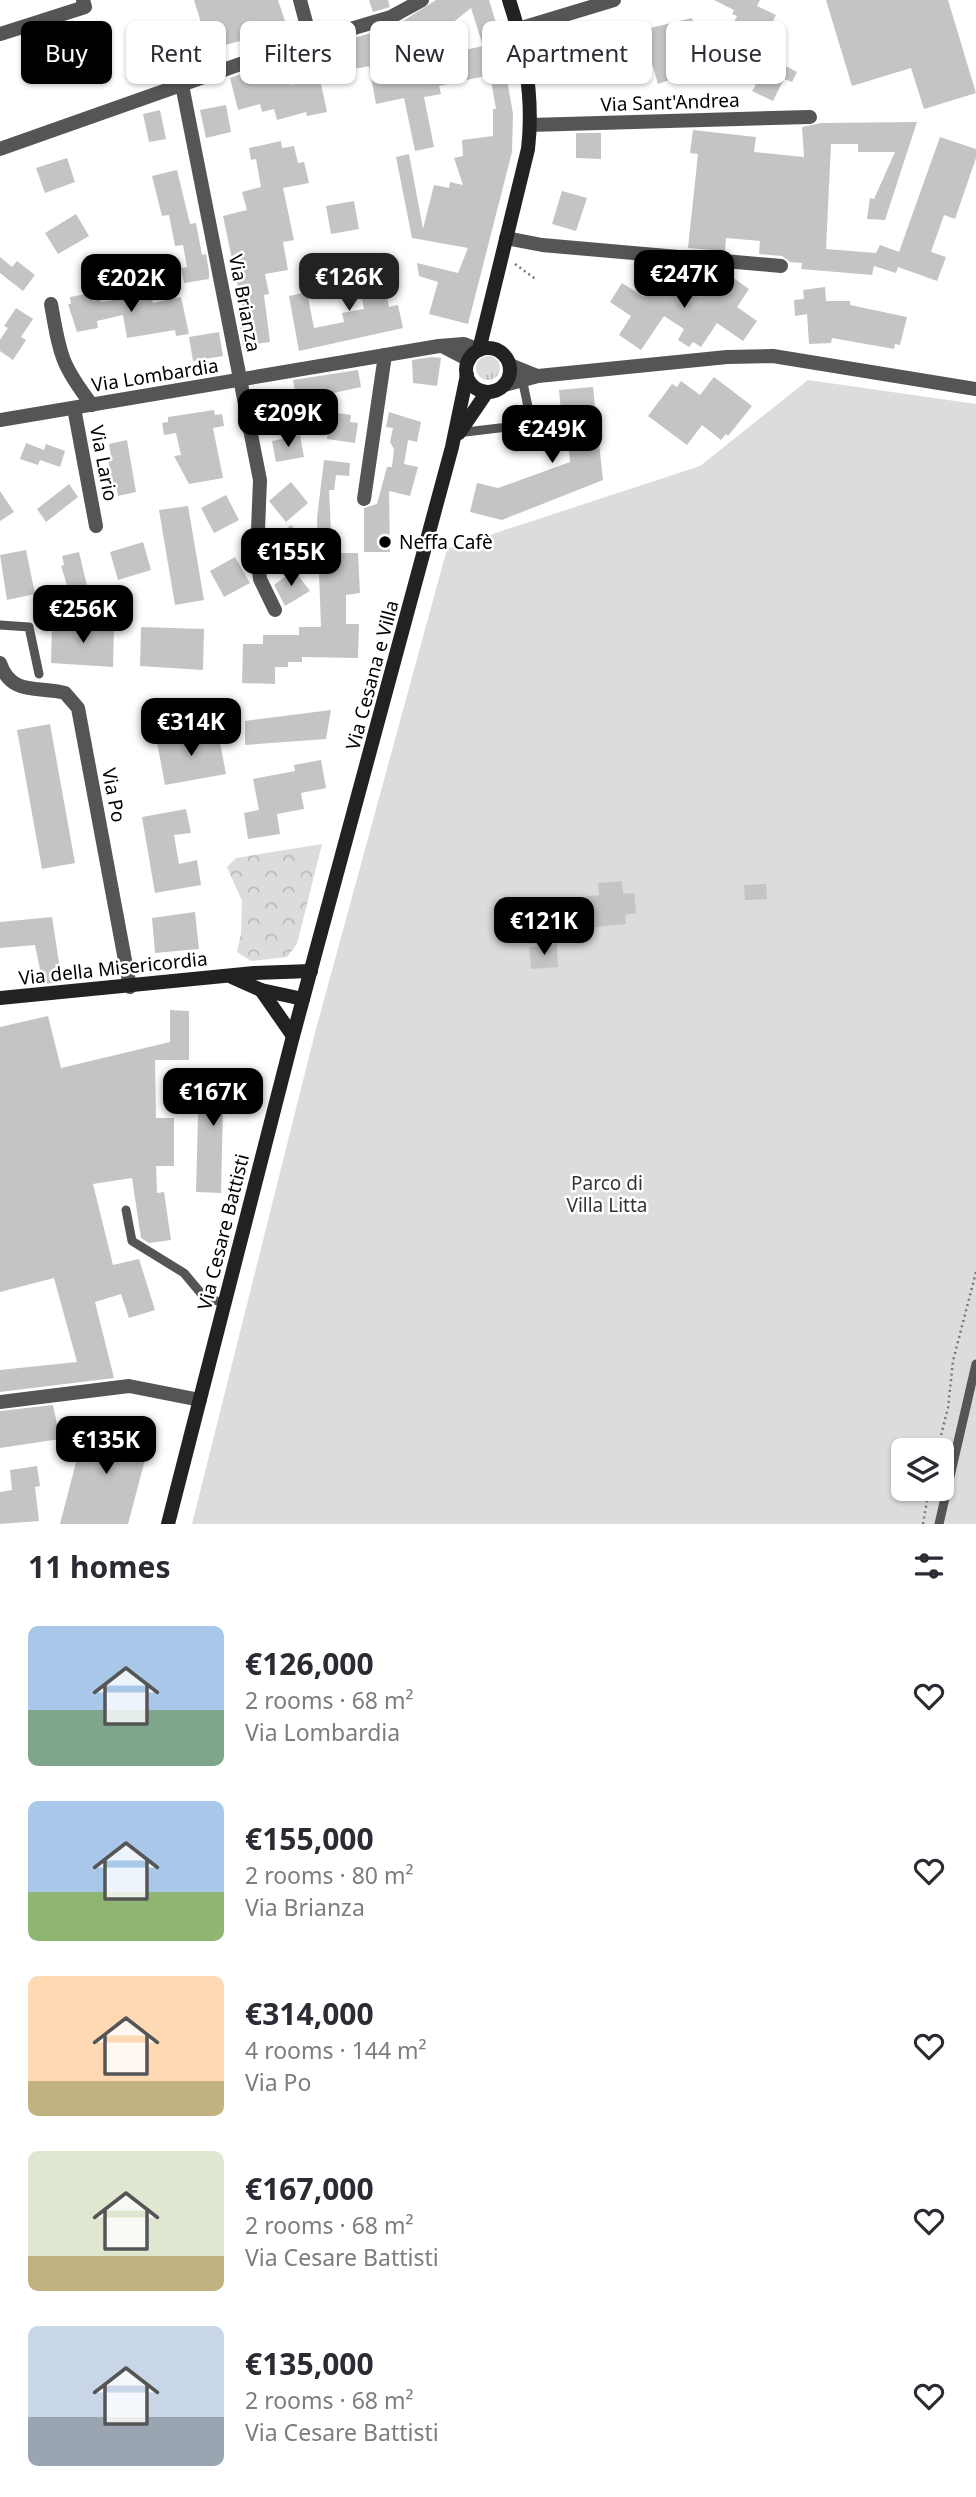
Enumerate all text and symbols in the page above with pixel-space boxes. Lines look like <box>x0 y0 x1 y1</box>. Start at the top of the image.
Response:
chip: Buy <box>21 21 112 84</box>
chip: Rent <box>126 21 226 84</box>
chip: Filters <box>240 21 356 84</box>
chip: New <box>370 21 468 84</box>
chip: Apartment <box>482 21 652 84</box>
chip: House <box>666 21 786 84</box>
street label: Via Sant'Andrea <box>600 87 740 117</box>
pin: €247K <box>635 250 733 310</box>
street label: Via Brianza <box>223 252 267 354</box>
pin: €202K <box>82 254 180 314</box>
pin: €126K <box>300 254 398 313</box>
text: €247K <box>650 257 718 289</box>
text: €126K <box>315 260 383 292</box>
text: €202K <box>97 261 165 293</box>
street label: Via Lombardia <box>90 352 220 398</box>
pin: €209K <box>239 390 337 449</box>
text: €209K <box>254 396 322 428</box>
pin: €249K <box>503 406 601 465</box>
text: €249K <box>518 412 586 444</box>
street label: Via Lario <box>84 423 124 503</box>
pin: €155K <box>242 528 340 588</box>
place label: Neffa Cafè <box>399 529 493 555</box>
marker: Neffa Cafè <box>377 534 393 550</box>
text: €155K <box>257 535 325 567</box>
pin: €256K <box>34 586 132 645</box>
text: €256K <box>49 592 117 624</box>
street label: Via Cesana e Villa <box>339 597 405 753</box>
pin: €314K <box>142 698 240 758</box>
text: €314K <box>157 705 225 737</box>
street label: Via Po <box>96 766 132 824</box>
pin: €121K <box>495 898 593 957</box>
text: €121K <box>510 904 578 936</box>
street label: Via della Misericordia <box>17 945 209 991</box>
pin: €167K <box>164 1068 262 1128</box>
text: €167K <box>179 1075 247 1107</box>
street label: Via Cesare Battisti <box>191 1151 255 1313</box>
park label: Parco di Villa Litta <box>567 1170 647 1218</box>
pin: €135K <box>57 1416 155 1476</box>
text: €135K <box>72 1423 140 1455</box>
map controls <box>891 1438 954 1501</box>
button: layers <box>891 1438 954 1501</box>
text: 11 homes <box>28 1546 171 1587</box>
icon: filters <box>910 1547 948 1585</box>
text: €126,000 <box>245 1643 374 1684</box>
icon: home <box>84 1654 168 1738</box>
icon: heart <box>910 1677 948 1715</box>
text: 2 rooms · 68 m² <box>245 1684 414 1716</box>
text: Via Lombardia <box>245 1716 400 1748</box>
text: €155,000 <box>245 1818 374 1859</box>
icon: home <box>84 1829 168 1913</box>
icon: heart <box>910 1852 948 1890</box>
text: 2 rooms · 80 m² <box>245 1859 414 1891</box>
text: Via Brianza <box>245 1891 365 1923</box>
text: €314,000 <box>245 1993 374 2034</box>
icon: home <box>84 2004 168 2088</box>
icon: heart <box>910 2027 948 2065</box>
text: 4 rooms · 144 m² <box>245 2034 427 2066</box>
text: Via Po <box>245 2066 311 2098</box>
text: €167,000 <box>245 2168 374 2209</box>
icon: home <box>84 2179 168 2263</box>
icon: heart <box>910 2202 948 2240</box>
text: 2 rooms · 68 m² <box>245 2209 414 2241</box>
text: Via Cesare Battisti <box>245 2241 439 2273</box>
text: €135,000 <box>245 2343 374 2384</box>
icon: home <box>84 2354 168 2438</box>
icon: heart <box>910 2377 948 2415</box>
text: 2 rooms · 68 m² <box>245 2384 414 2416</box>
text: Via Cesare Battisti <box>245 2416 439 2448</box>

